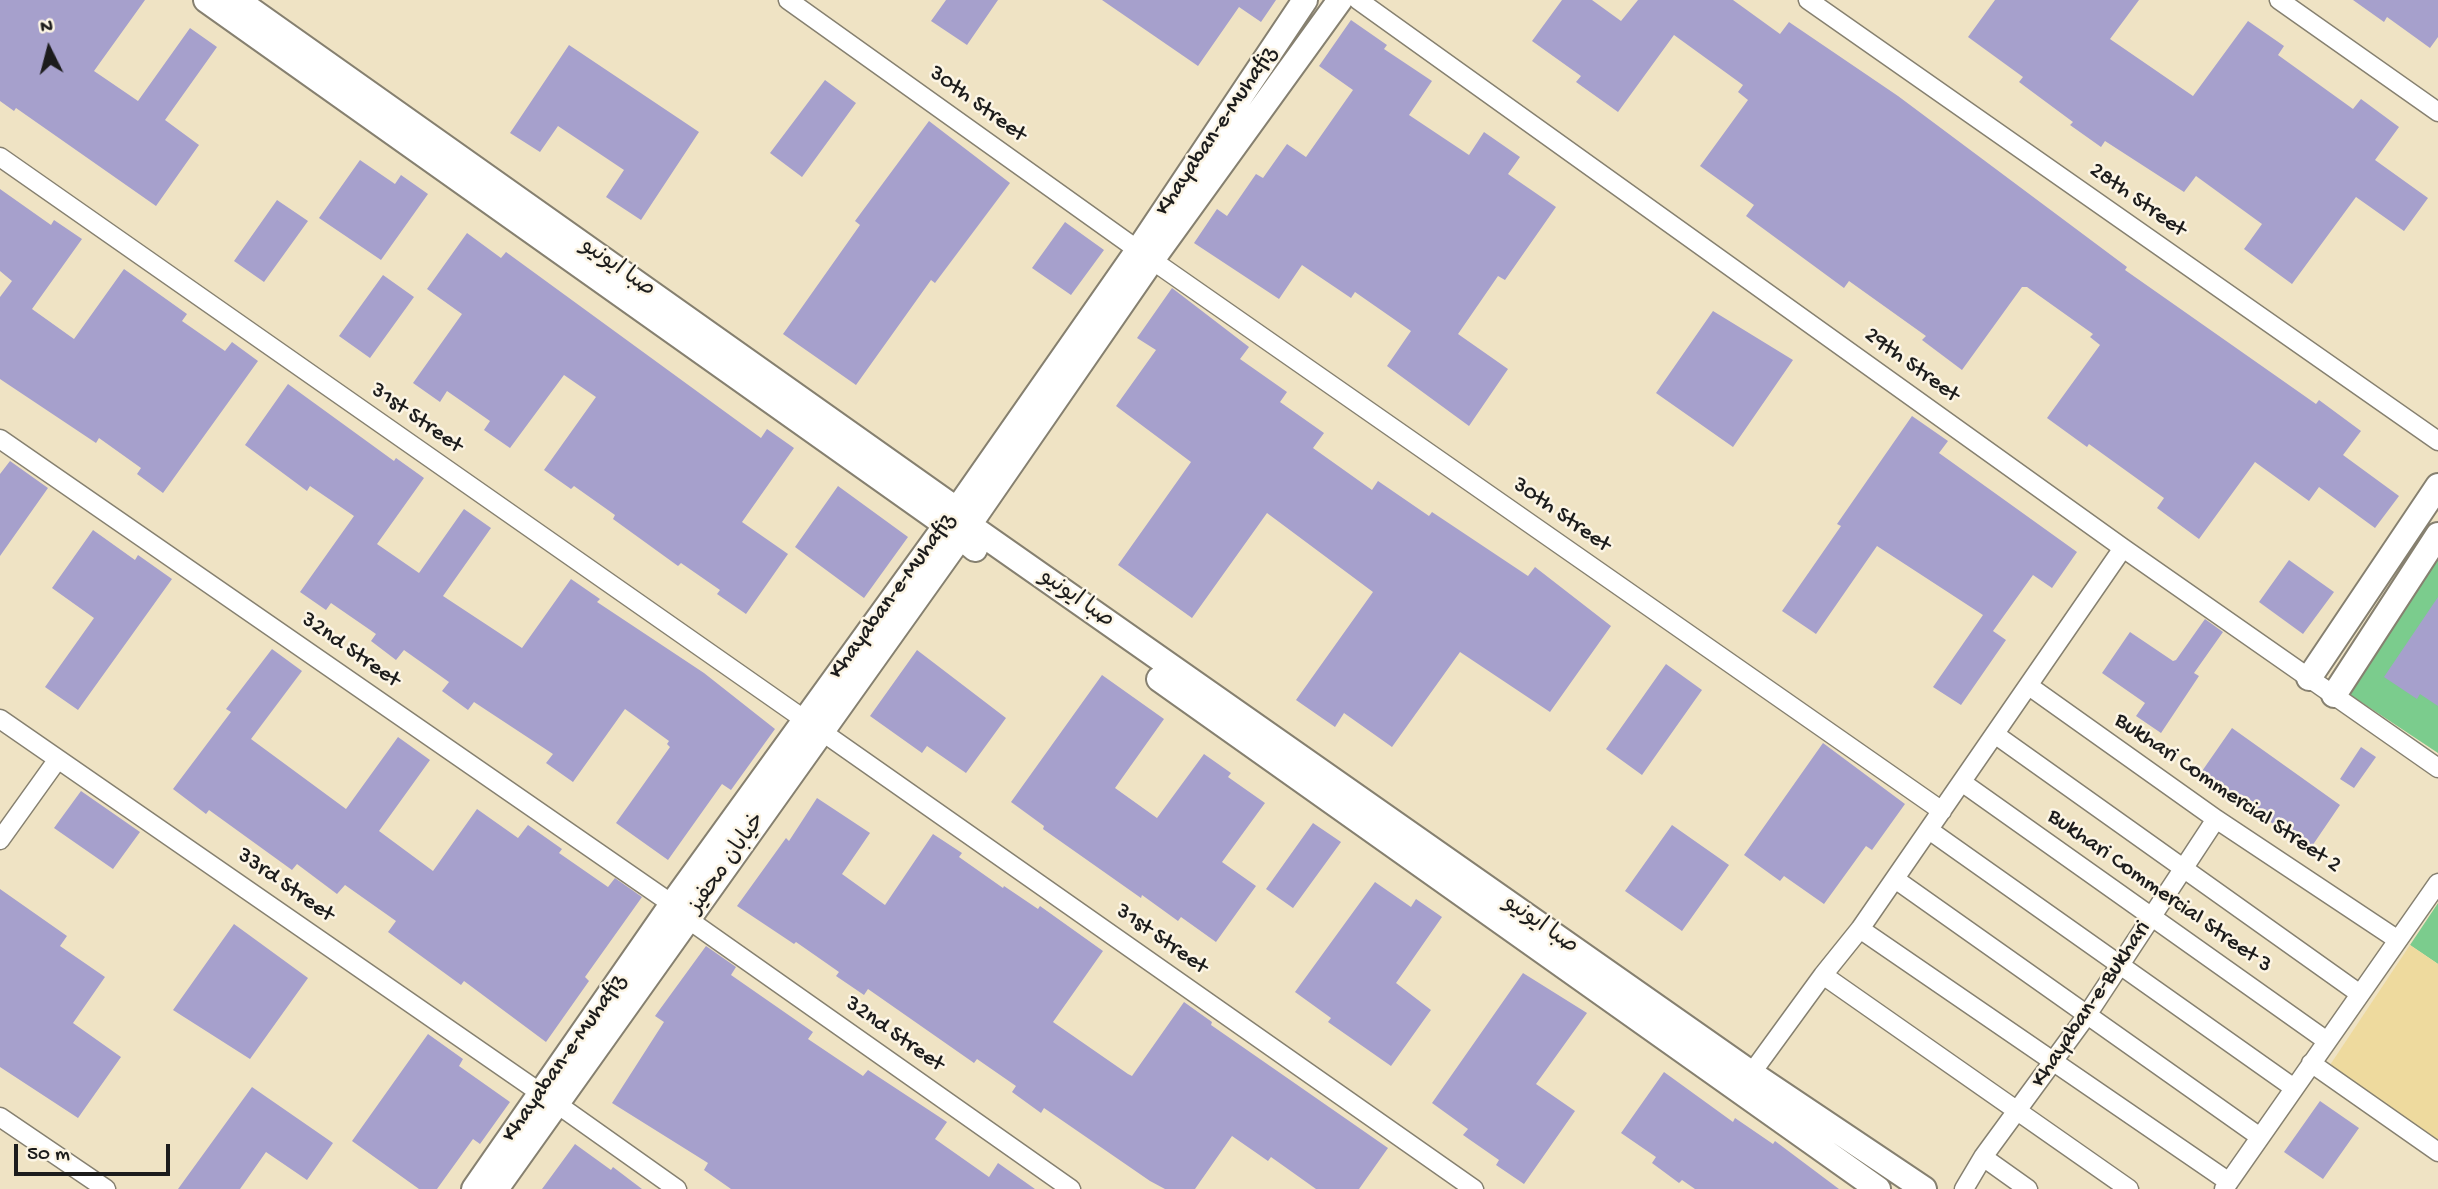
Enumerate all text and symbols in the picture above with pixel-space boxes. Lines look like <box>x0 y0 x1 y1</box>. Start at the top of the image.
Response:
north arrow <box>14 14 84 84</box>
text: N <box>39 16 54 40</box>
street label: Khayaban-e-Muhafiz <box>1150 42 1284 222</box>
street label: 30th Street <box>923 60 1031 150</box>
street label: 28th Street <box>2083 157 2191 245</box>
street label: صبا ایونیو <box>574 233 660 305</box>
street label: 29th Street <box>1858 322 1964 410</box>
street label: 31st Street <box>365 377 467 461</box>
street label: 30th Street <box>1507 472 1615 560</box>
street label: Khayaban-e-Muhafiz <box>824 509 962 685</box>
street label: صبا ایونیو <box>1033 564 1119 636</box>
street label: 32nd Street <box>295 607 405 695</box>
street label: Bukhari Commercial Street 2 <box>2108 708 2346 880</box>
street label: Bukhari Commercial Street 3 <box>2041 804 2277 980</box>
street label: خیابان محفیز <box>683 808 773 920</box>
street label: 33rd Street <box>231 842 339 930</box>
street label: صبا ایونیو <box>1497 890 1583 962</box>
street label: 31st Street <box>1110 898 1212 982</box>
street label: Khayaban-e-Bukhari <box>2026 916 2158 1094</box>
street label: Khayaban-e-Muhafiz <box>497 970 633 1148</box>
street label: 32nd Street <box>839 991 949 1079</box>
scale bar <box>18 1130 173 1174</box>
text: 50 m <box>27 1143 70 1168</box>

